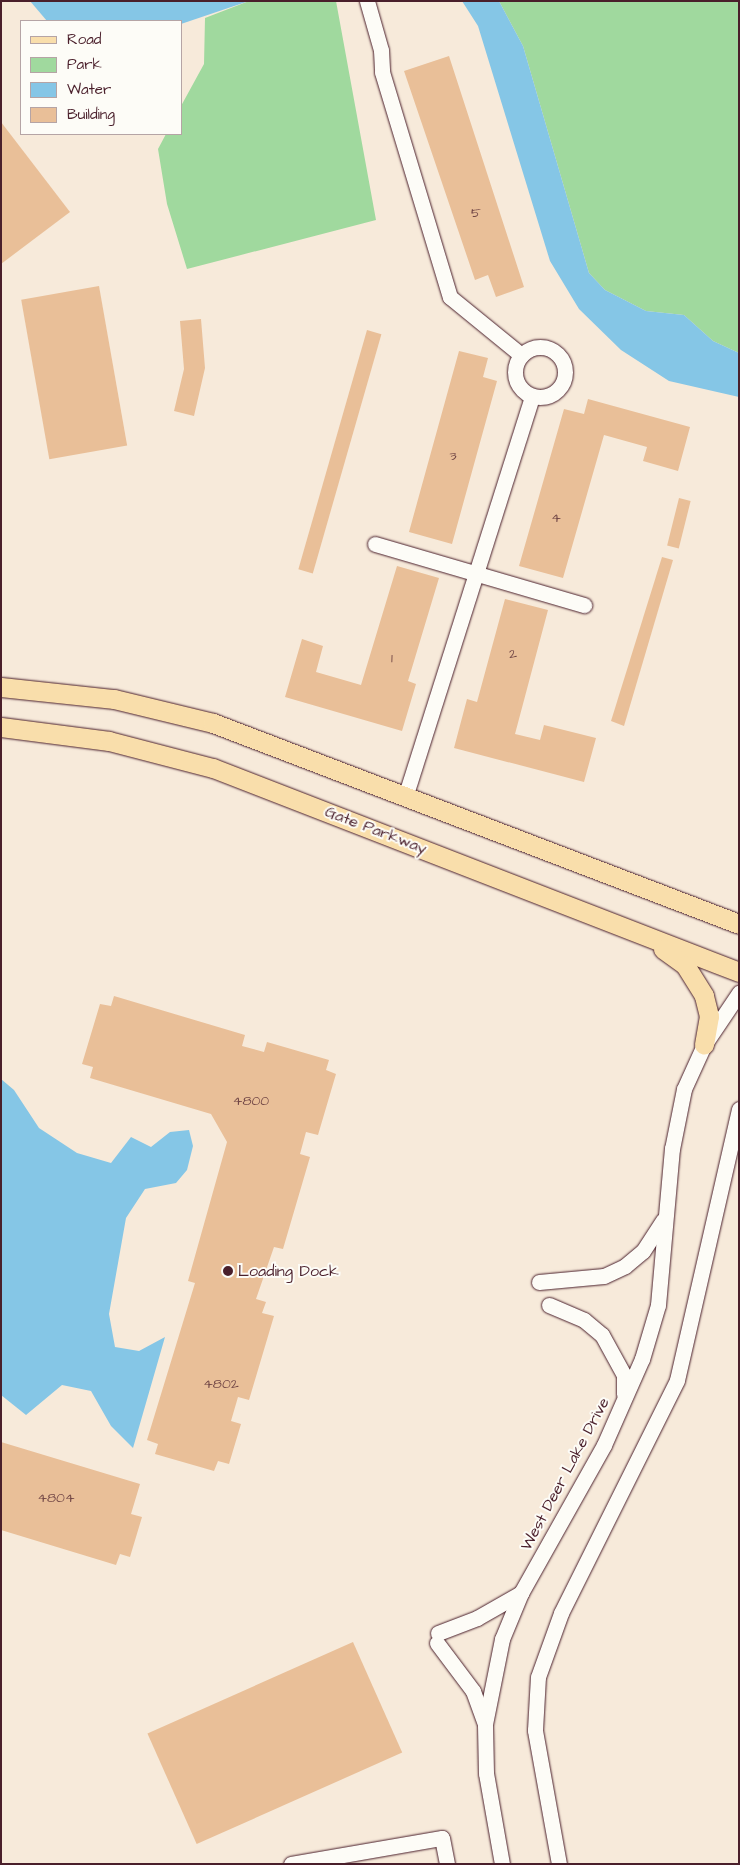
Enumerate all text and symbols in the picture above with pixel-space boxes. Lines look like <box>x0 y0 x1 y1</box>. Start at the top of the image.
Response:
legend <box>20 20 182 135</box>
text: Road <box>67 29 101 50</box>
text: Park <box>67 54 102 75</box>
text: Water <box>67 79 111 100</box>
text: Building <box>67 104 115 125</box>
house number: 5 <box>471 205 481 221</box>
house number: 3 <box>449 448 457 464</box>
house number: 4 <box>551 510 561 526</box>
house number: 2 <box>509 646 517 662</box>
house number: 1 <box>391 650 393 666</box>
street label: Gate Parkway <box>322 802 430 858</box>
house number: 4800 <box>233 1093 269 1109</box>
place label: Loading Dock <box>238 1261 339 1281</box>
marker: Loading Dock <box>222 1265 234 1277</box>
house number: 4802 <box>203 1376 239 1392</box>
street label: West Deer Lake Drive <box>517 1394 613 1554</box>
house number: 4804 <box>38 1490 74 1506</box>

